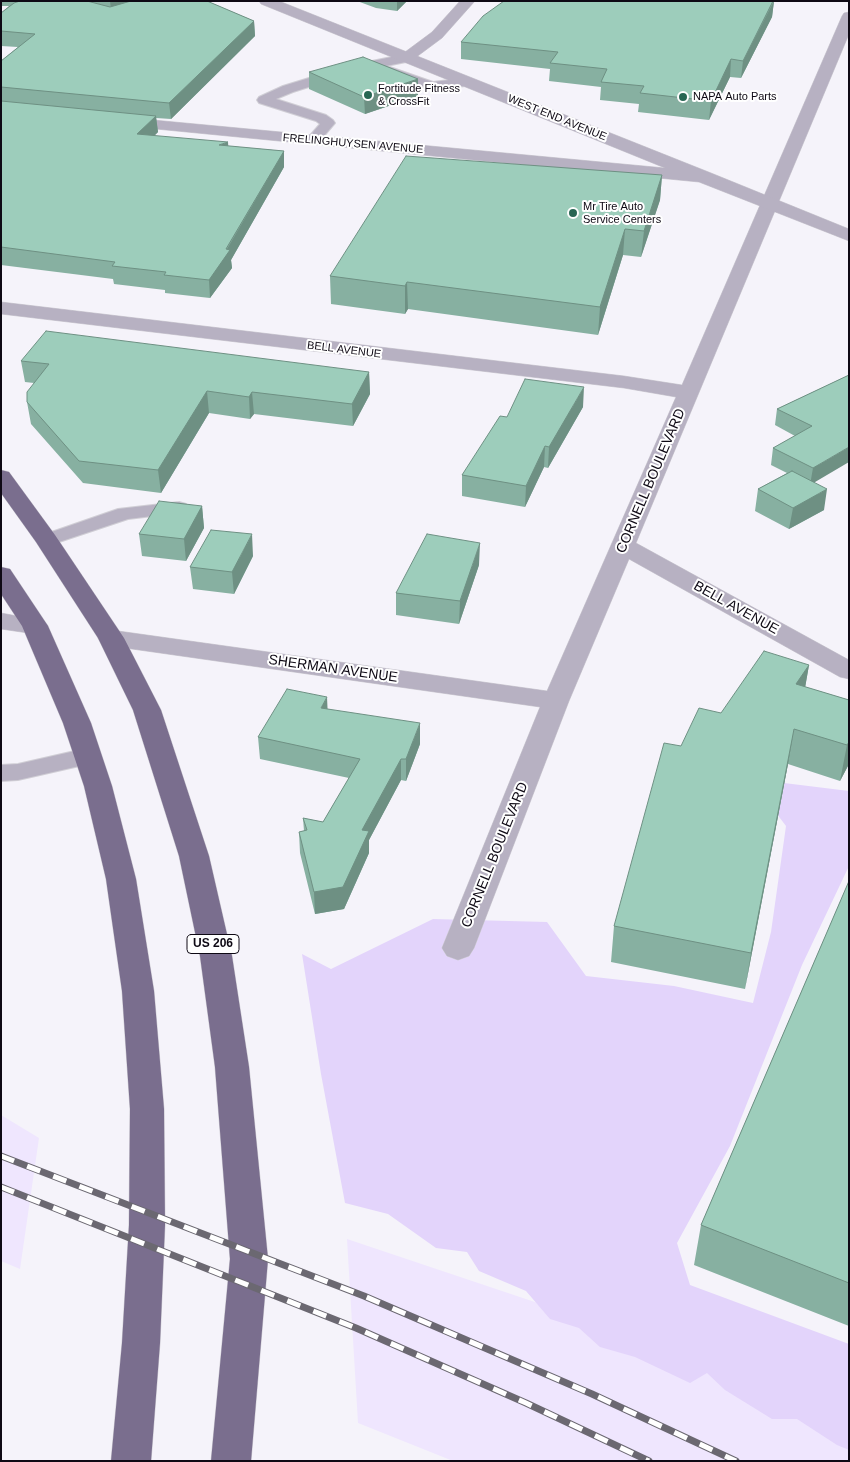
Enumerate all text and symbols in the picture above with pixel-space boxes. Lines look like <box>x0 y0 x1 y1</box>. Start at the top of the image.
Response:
place label: Fortitude Fitness & CrossFit <box>378 82 460 108</box>
marker: Fortitude Fitness & CrossFit <box>362 89 374 101</box>
place label: NAPA Auto Parts <box>693 90 777 104</box>
marker: NAPA Auto Parts <box>677 91 689 103</box>
street label: WEST END AVENUE <box>506 92 608 144</box>
street label: FRELINGHUYSEN AVENUE <box>282 131 424 157</box>
place label: Mr Tire Auto Service Centers <box>583 200 661 226</box>
marker: Mr Tire Auto Service Centers <box>567 207 579 219</box>
street label: BELL AVENUE <box>306 339 382 361</box>
street label: CORNELL BOULEVARD <box>613 406 689 556</box>
street label: BELL AVENUE <box>691 578 781 638</box>
street label: SHERMAN AVENUE <box>267 652 399 686</box>
street label: CORNELL BOULEVARD <box>458 780 532 930</box>
road number: US 206 <box>187 934 239 954</box>

